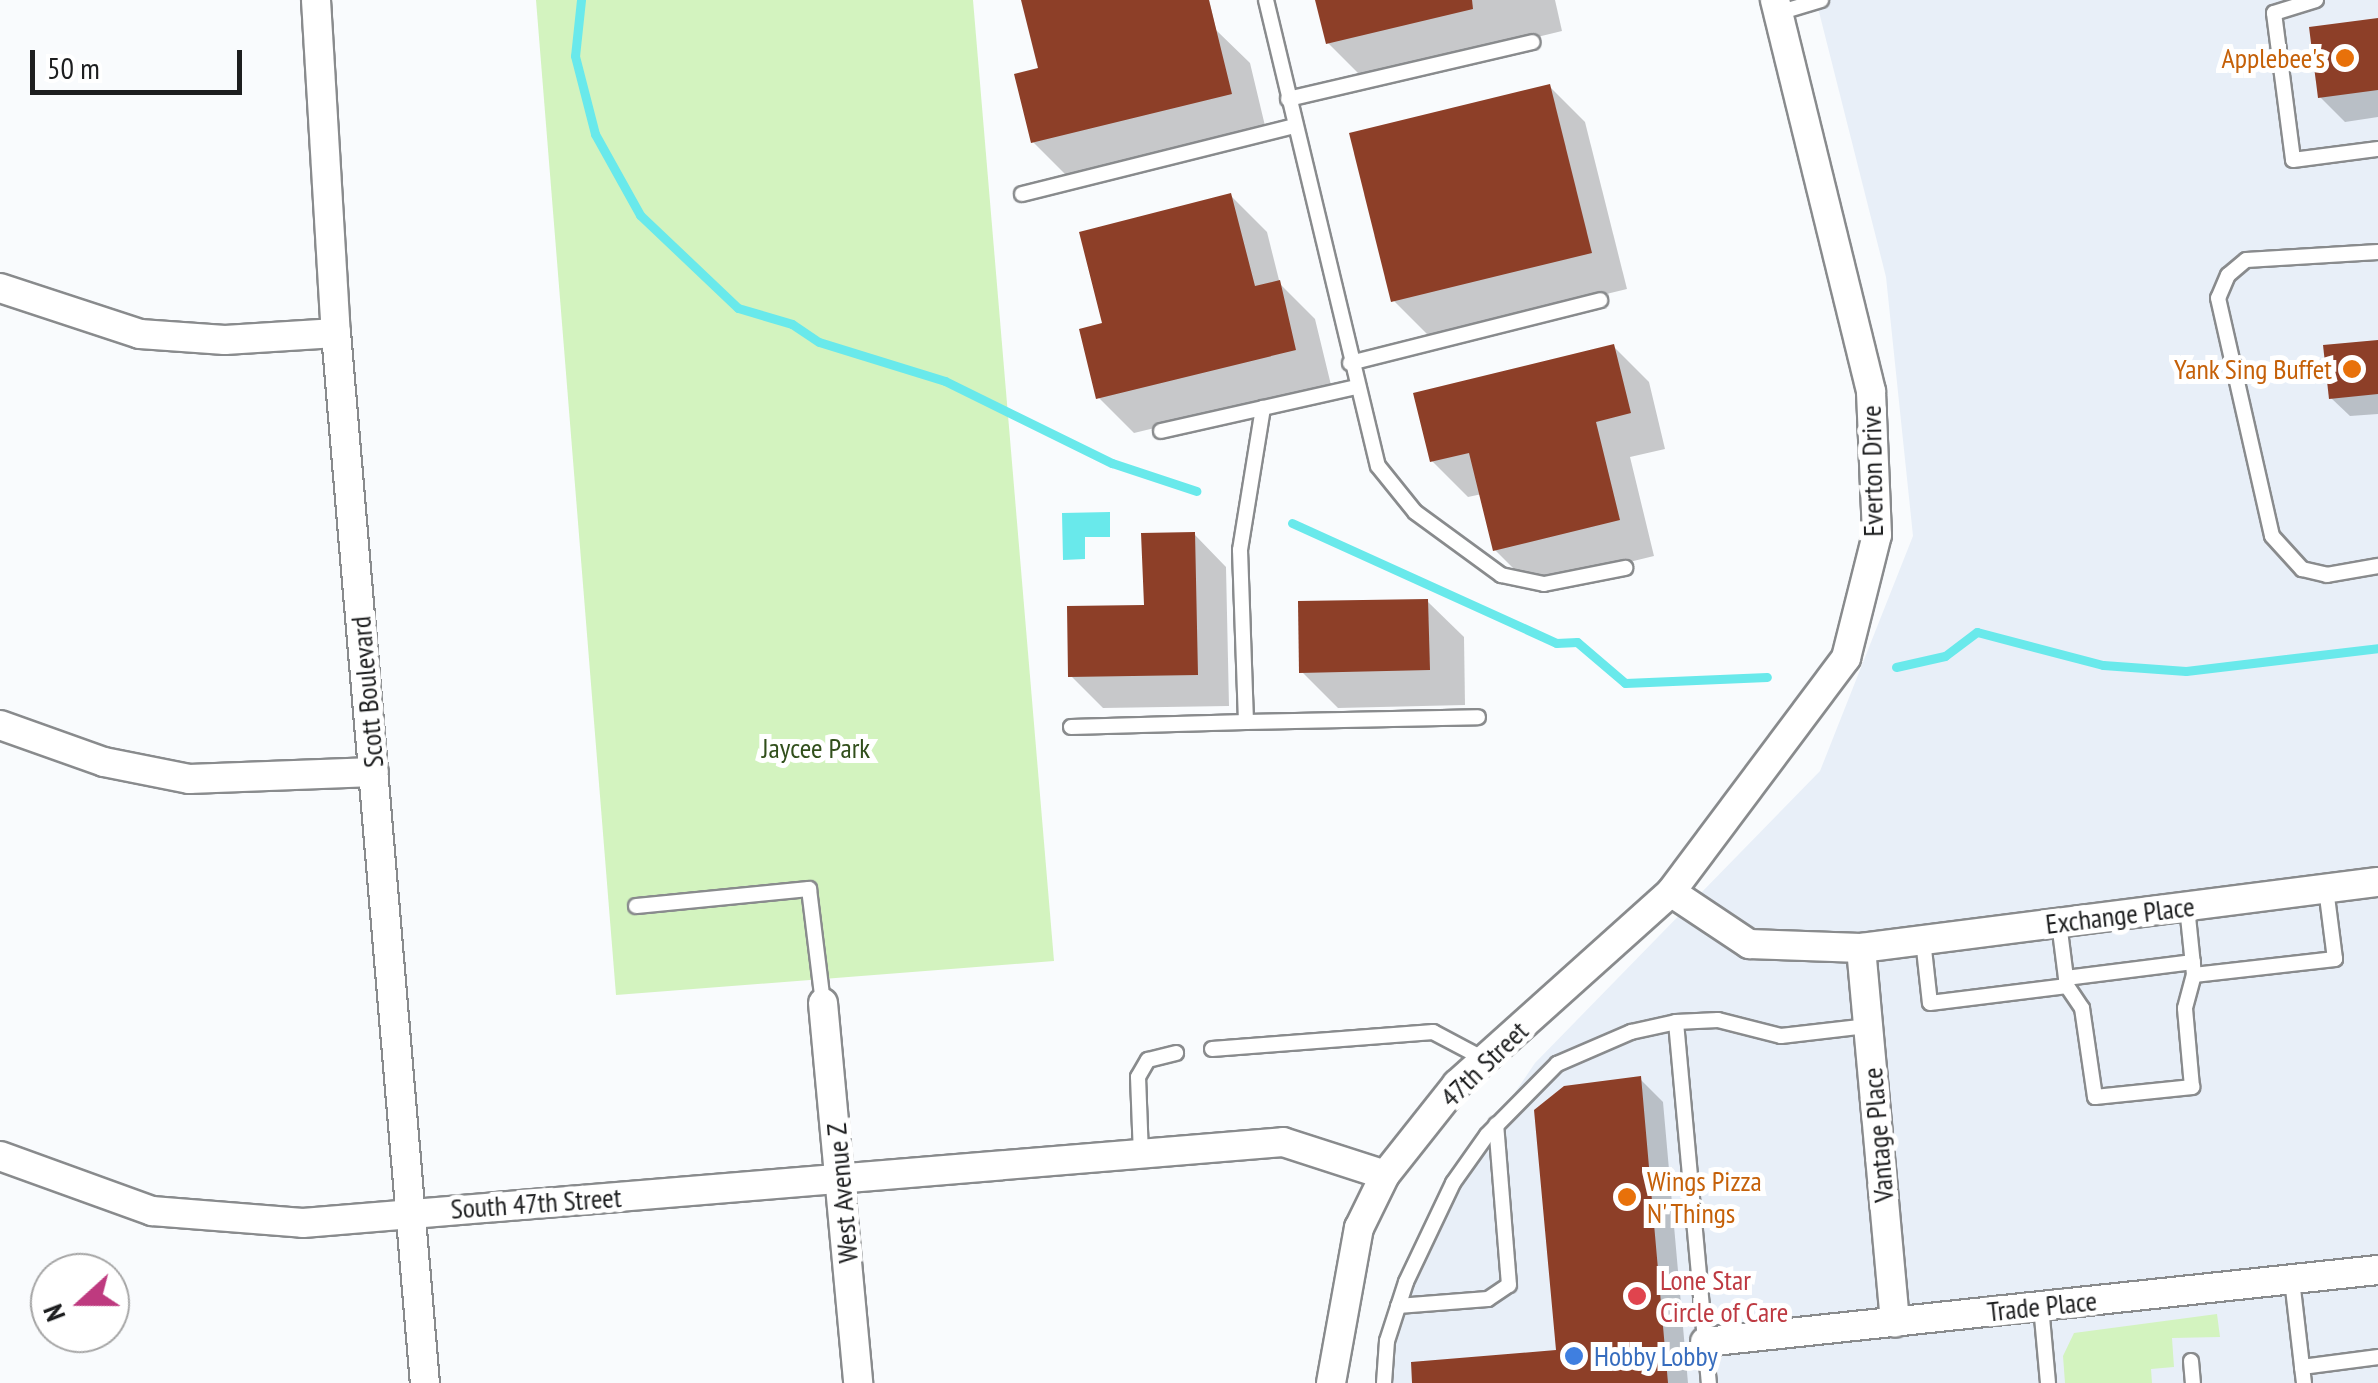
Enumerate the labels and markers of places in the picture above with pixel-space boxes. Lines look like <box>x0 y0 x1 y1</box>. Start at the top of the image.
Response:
place label: Applebee's <box>2222 41 2325 75</box>
marker: Applebee's <box>2334 47 2356 69</box>
place label: Yank Sing Buffet <box>2173 352 2332 386</box>
marker: Yank Sing Buffet <box>2341 358 2363 380</box>
place label: Wings Pizza N' Things <box>1647 1164 1762 1230</box>
marker: Wings Pizza N' Things <box>1616 1186 1638 1208</box>
place label: Lone Star Circle of Care <box>1660 1263 1788 1329</box>
marker: Lone Star Circle of Care <box>1624 1283 1650 1309</box>
place label: Hobby Lobby <box>1594 1339 1719 1373</box>
marker: Hobby Lobby <box>1563 1345 1585 1367</box>

